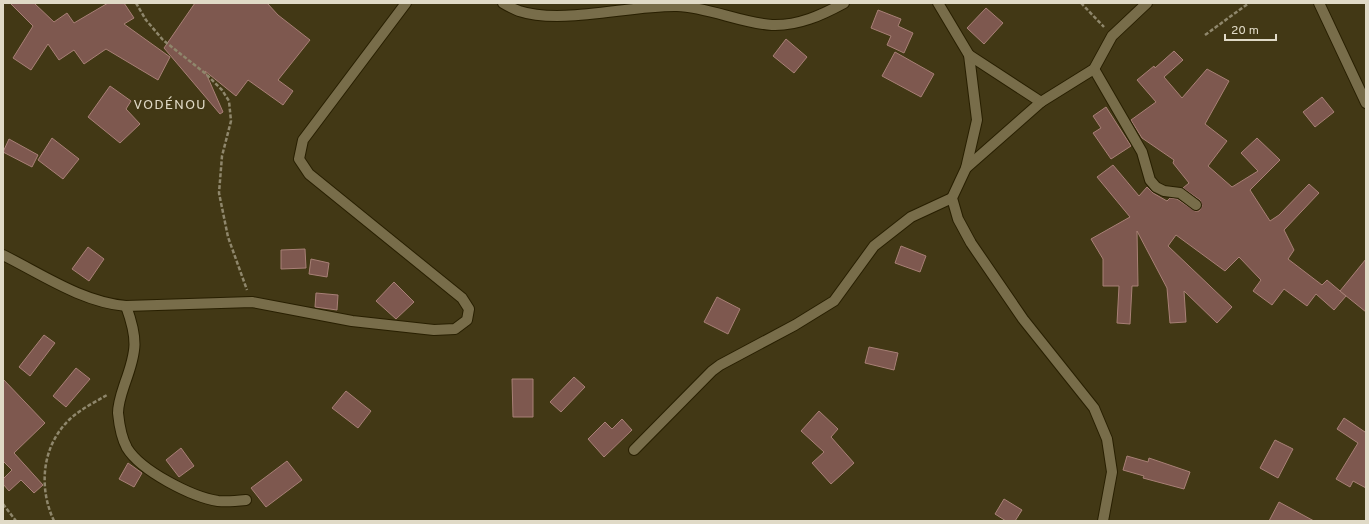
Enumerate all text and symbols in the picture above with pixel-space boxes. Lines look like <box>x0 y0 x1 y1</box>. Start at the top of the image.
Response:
scale bar <box>1225 16 1276 42</box>
text: 20 m <box>1231 23 1259 39</box>
district label: VODÉNOU <box>133 96 207 114</box>

